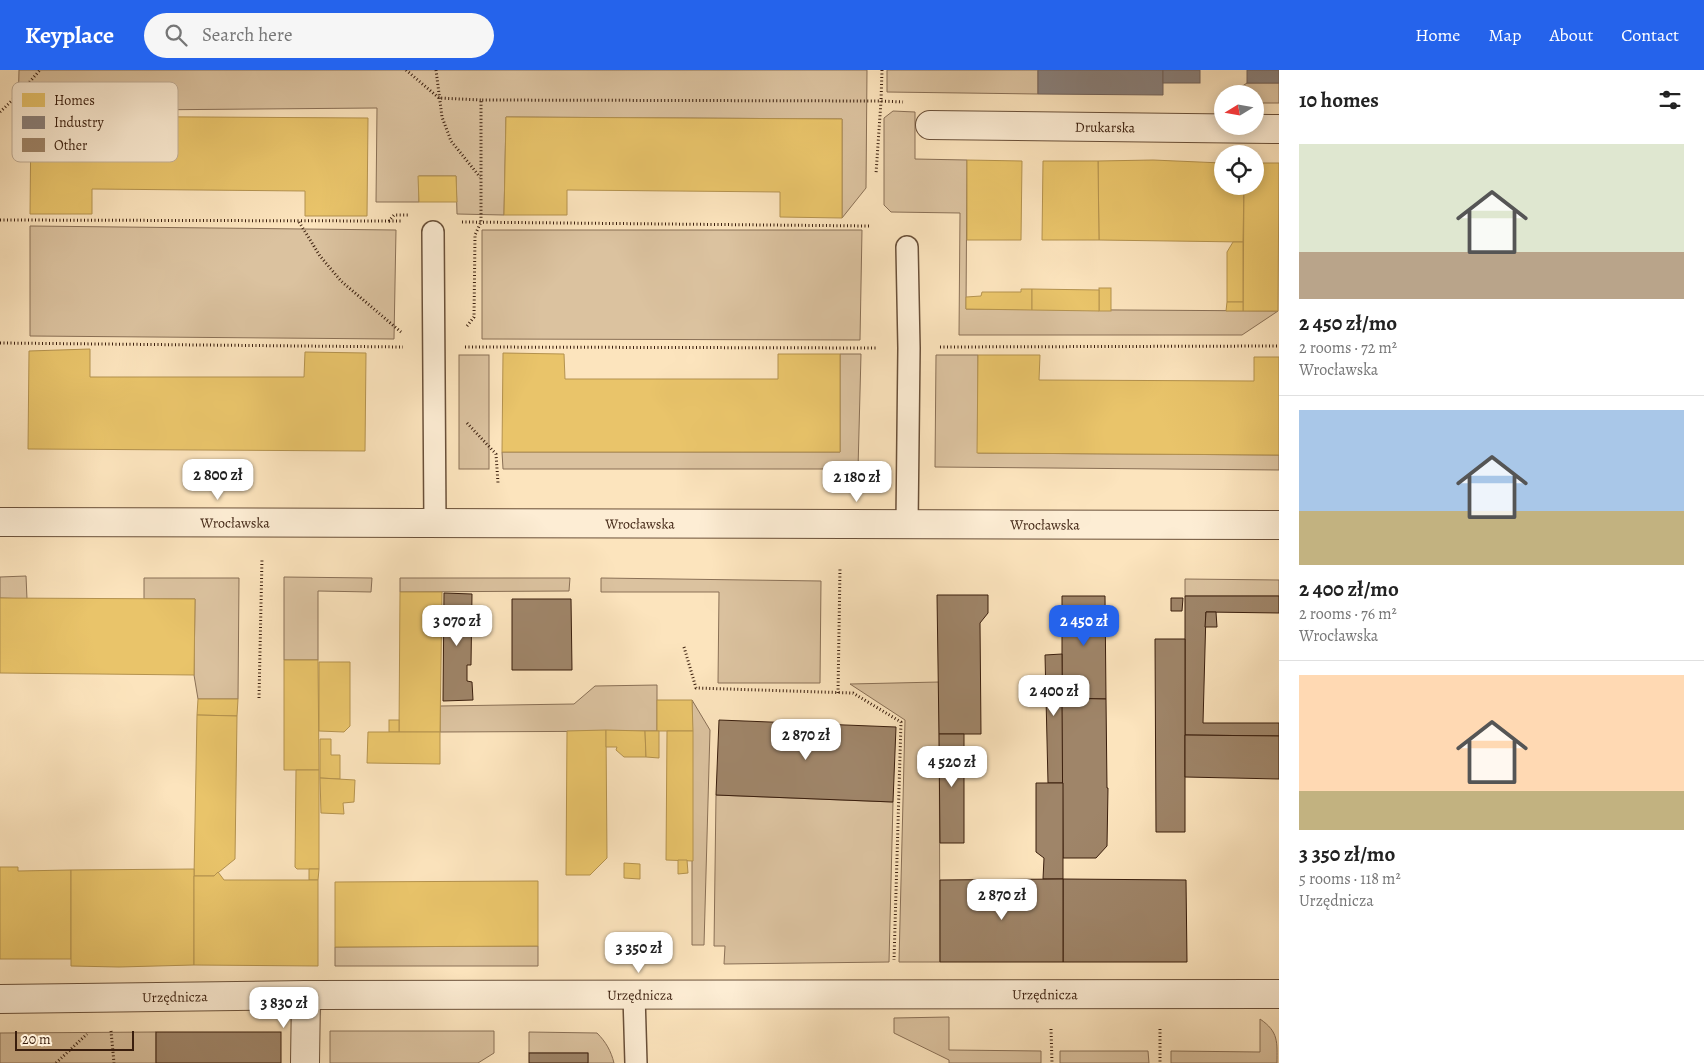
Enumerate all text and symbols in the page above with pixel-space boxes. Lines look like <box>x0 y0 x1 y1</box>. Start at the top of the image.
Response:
search box <box>144 13 494 58</box>
text: Keyplace <box>25 19 114 51</box>
icon: search <box>162 21 190 49</box>
text: Search here <box>202 22 292 48</box>
text: Home <box>1415 23 1460 47</box>
text: Map <box>1488 23 1521 47</box>
text: About <box>1549 23 1593 47</box>
text: Contact <box>1621 23 1679 47</box>
legend <box>12 82 178 162</box>
north arrow <box>1214 85 1264 135</box>
map controls <box>1214 85 1264 195</box>
text: 10 homes <box>1299 86 1379 114</box>
icon: filters <box>1656 86 1684 114</box>
text: Homes <box>54 91 95 110</box>
text: Industry <box>54 113 104 132</box>
street label: Drukarska <box>1075 117 1136 137</box>
text: Other <box>54 136 88 155</box>
button: locate <box>1214 145 1264 195</box>
icon: home <box>1447 177 1537 267</box>
text: 2 450 zł/mo <box>1299 309 1397 337</box>
text: 2 rooms · 72 m² <box>1299 337 1397 359</box>
text: Wrocławska <box>1299 359 1378 381</box>
icon: home <box>1447 442 1537 532</box>
pin: 2 800 zł <box>166 458 270 501</box>
pin: 2 180 zł <box>805 460 909 503</box>
text: 2 800 zł <box>193 464 243 486</box>
text: 2 180 zł <box>834 466 880 488</box>
street label: Wrocławska <box>199 513 270 532</box>
street label: Wrocławska <box>604 514 675 533</box>
street label: Wrocławska <box>1009 515 1080 534</box>
text: 2 400 zł/mo <box>1299 575 1399 603</box>
text: 2 rooms · 76 m² <box>1299 603 1397 625</box>
pin: 3 070 zł <box>405 604 509 647</box>
pin: 2 450 zł <box>1032 604 1136 647</box>
text: 3 070 zł <box>433 610 481 632</box>
text: 2 450 zł <box>1060 610 1108 632</box>
text: Wrocławska <box>1299 625 1378 647</box>
pin: 2 400 zł <box>1002 674 1106 717</box>
text: 2 400 zł <box>1029 680 1079 702</box>
icon: home <box>1447 707 1537 797</box>
pin: 2 870 zł <box>754 718 858 761</box>
text: 2 870 zł <box>782 724 830 746</box>
pin: 4 520 zł <box>900 746 1004 788</box>
text: 4 520 zł <box>928 751 976 773</box>
text: 3 350 zł/mo <box>1299 840 1395 868</box>
text: 5 rooms · 118 m² <box>1299 868 1401 890</box>
pin: 2 870 zł <box>950 878 1054 921</box>
text: 2 870 zł <box>978 884 1026 906</box>
text: Urzędnicza <box>1299 890 1374 912</box>
pin: 3 350 zł <box>587 932 691 974</box>
text: 3 350 zł <box>616 937 662 959</box>
street label: Urzędnicza <box>607 985 673 1004</box>
street label: Urzędnicza <box>1012 985 1078 1004</box>
pin: 3 830 zł <box>232 986 336 1029</box>
street label: Urzędnicza <box>142 987 208 1007</box>
text: 3 830 zł <box>260 992 308 1014</box>
scale bar <box>15 1028 134 1051</box>
text: 20 m <box>22 1030 51 1049</box>

